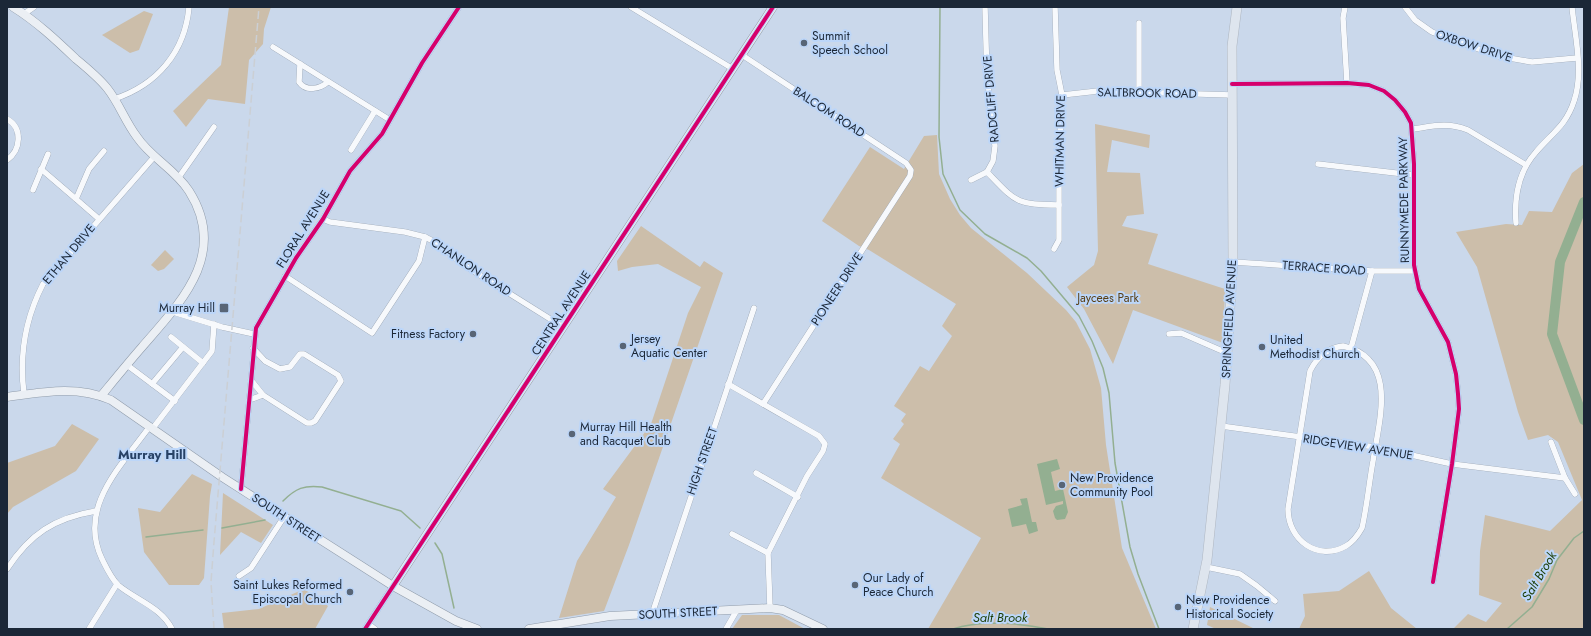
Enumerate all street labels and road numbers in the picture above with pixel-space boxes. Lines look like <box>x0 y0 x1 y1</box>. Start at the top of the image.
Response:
street label: OXBOW DRIVE <box>1433 25 1515 67</box>
street label: RADCLIFF DRIVE <box>978 55 1004 143</box>
street label: BALCOM ROAD <box>790 82 868 142</box>
street label: SALTBROOK ROAD <box>1097 83 1197 103</box>
street label: WHITMAN DRIVE <box>1050 95 1070 187</box>
street label: RUNNYMEDE PARKWAY <box>1394 136 1414 263</box>
street label: FLORAL AVENUE <box>272 187 334 271</box>
street label: ETHAN DRIVE <box>38 220 100 288</box>
street label: CHANLON ROAD <box>427 233 515 301</box>
street label: PIONEER DRIVE <box>807 249 867 329</box>
street label: TERRACE ROAD <box>1282 256 1366 280</box>
street label: SPRINGFIELD AVENUE <box>1217 259 1241 379</box>
street label: CENTRAL AVENUE <box>527 267 595 359</box>
street label: HIGH STREET <box>682 424 722 497</box>
street label: RIDGEVIEW AVENUE <box>1302 429 1414 465</box>
street label: SOUTH STREET <box>248 489 324 547</box>
street label: SOUTH STREET <box>638 602 718 624</box>

